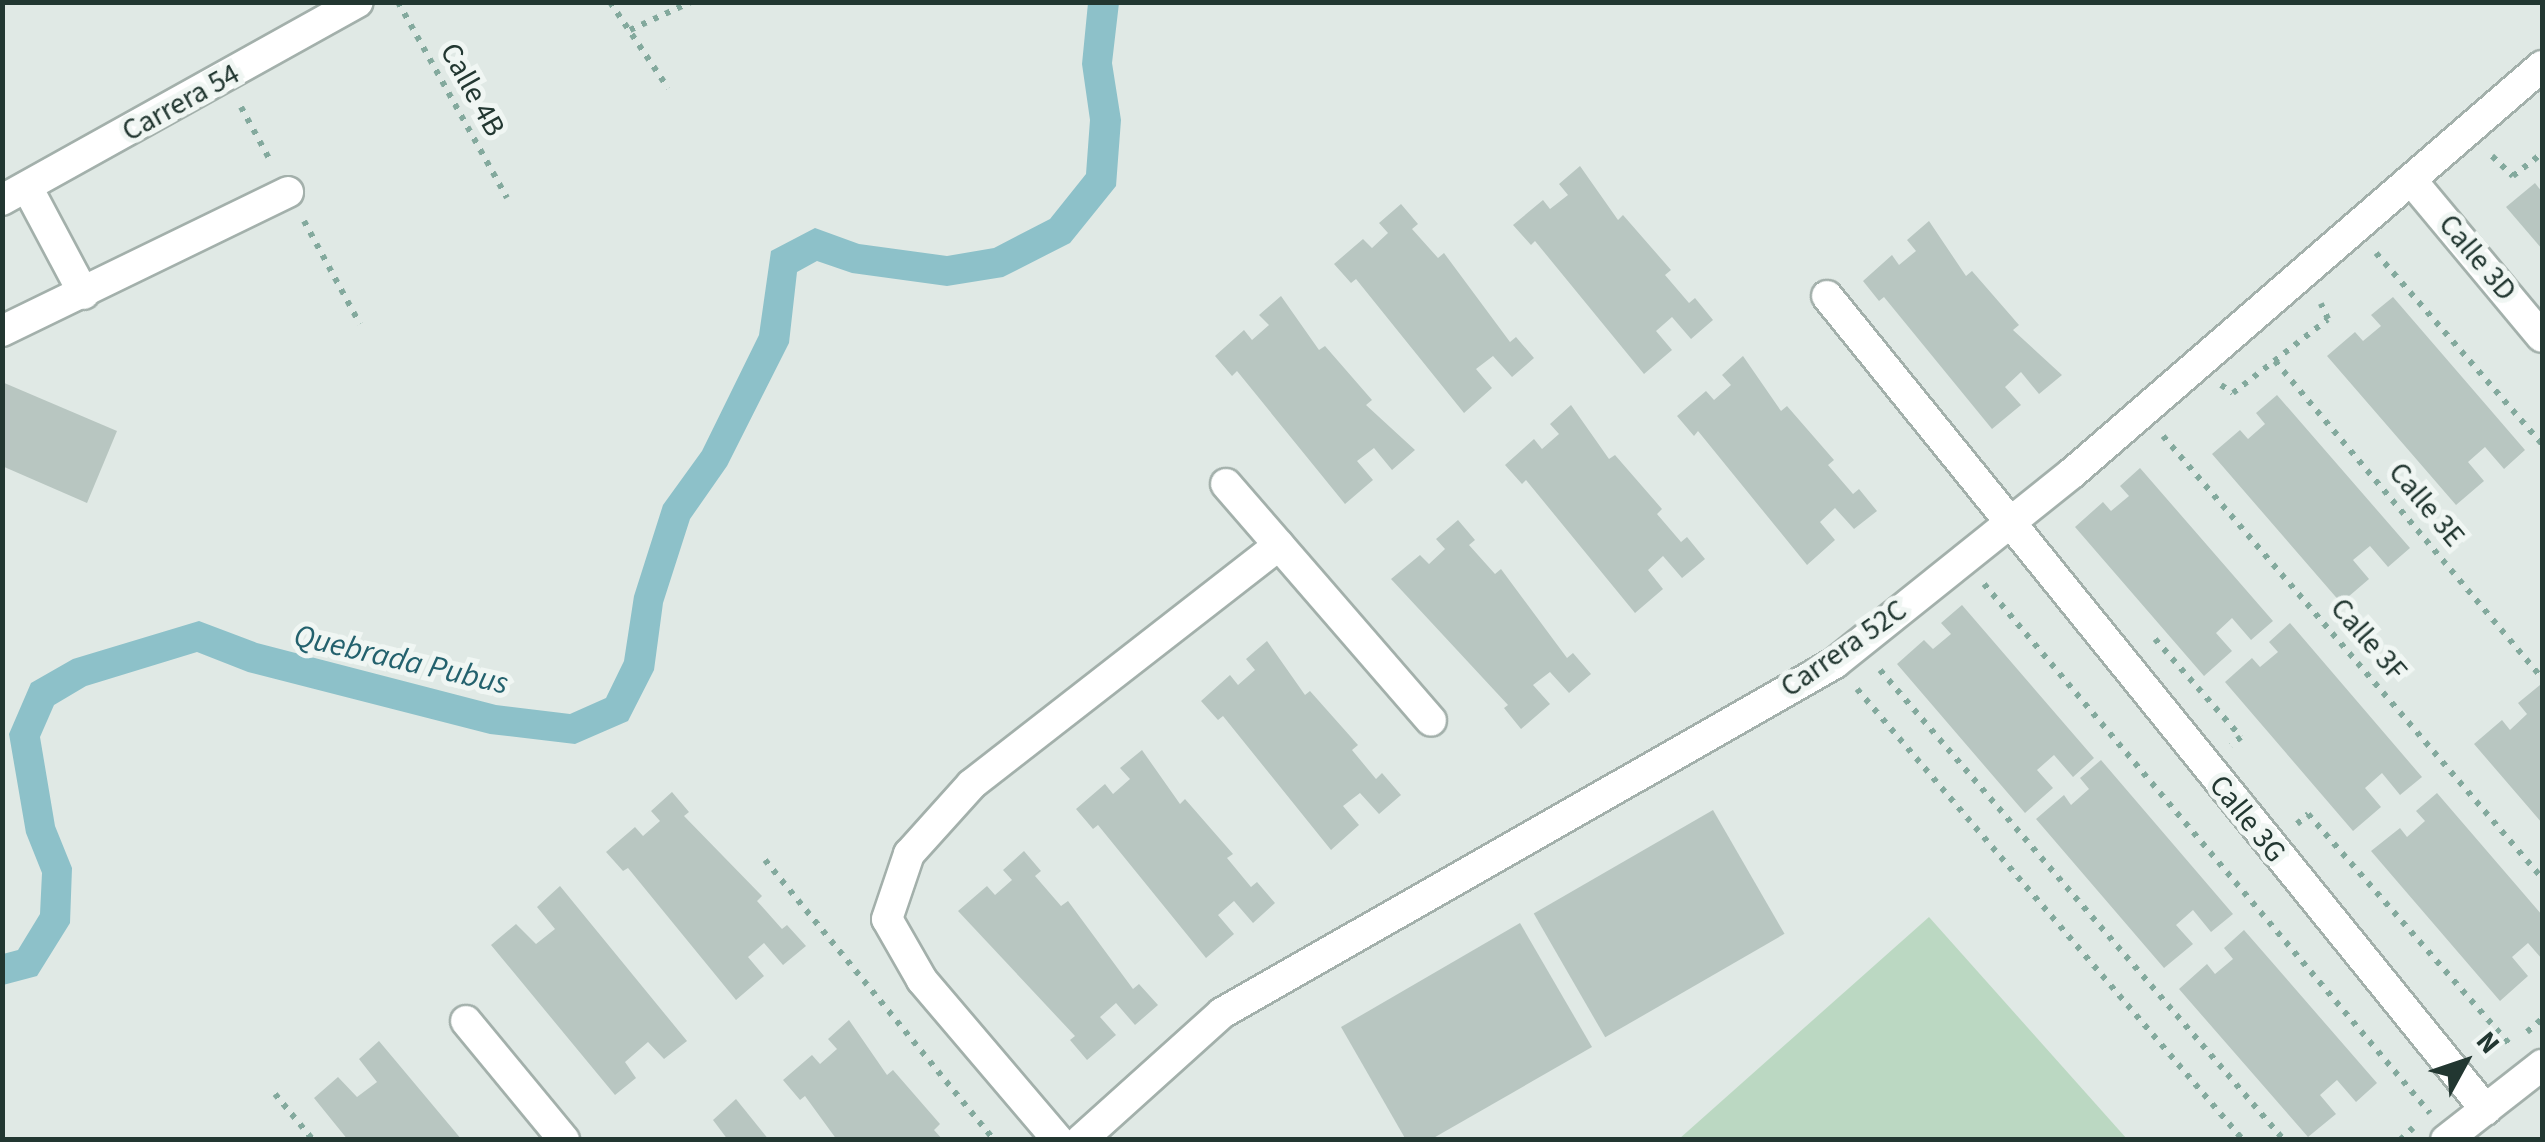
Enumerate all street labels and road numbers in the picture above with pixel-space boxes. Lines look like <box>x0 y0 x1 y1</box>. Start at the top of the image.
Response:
street label: Calle 4B <box>432 37 512 143</box>
street label: Carrera 54 <box>116 56 246 150</box>
street label: Calle 3D <box>2430 207 2524 309</box>
street label: Calle 3E <box>2380 455 2472 555</box>
street label: Calle 3F <box>2322 591 2414 689</box>
street label: Carrera 52C <box>1774 593 1914 705</box>
street label: Calle 3G <box>2201 768 2293 870</box>

